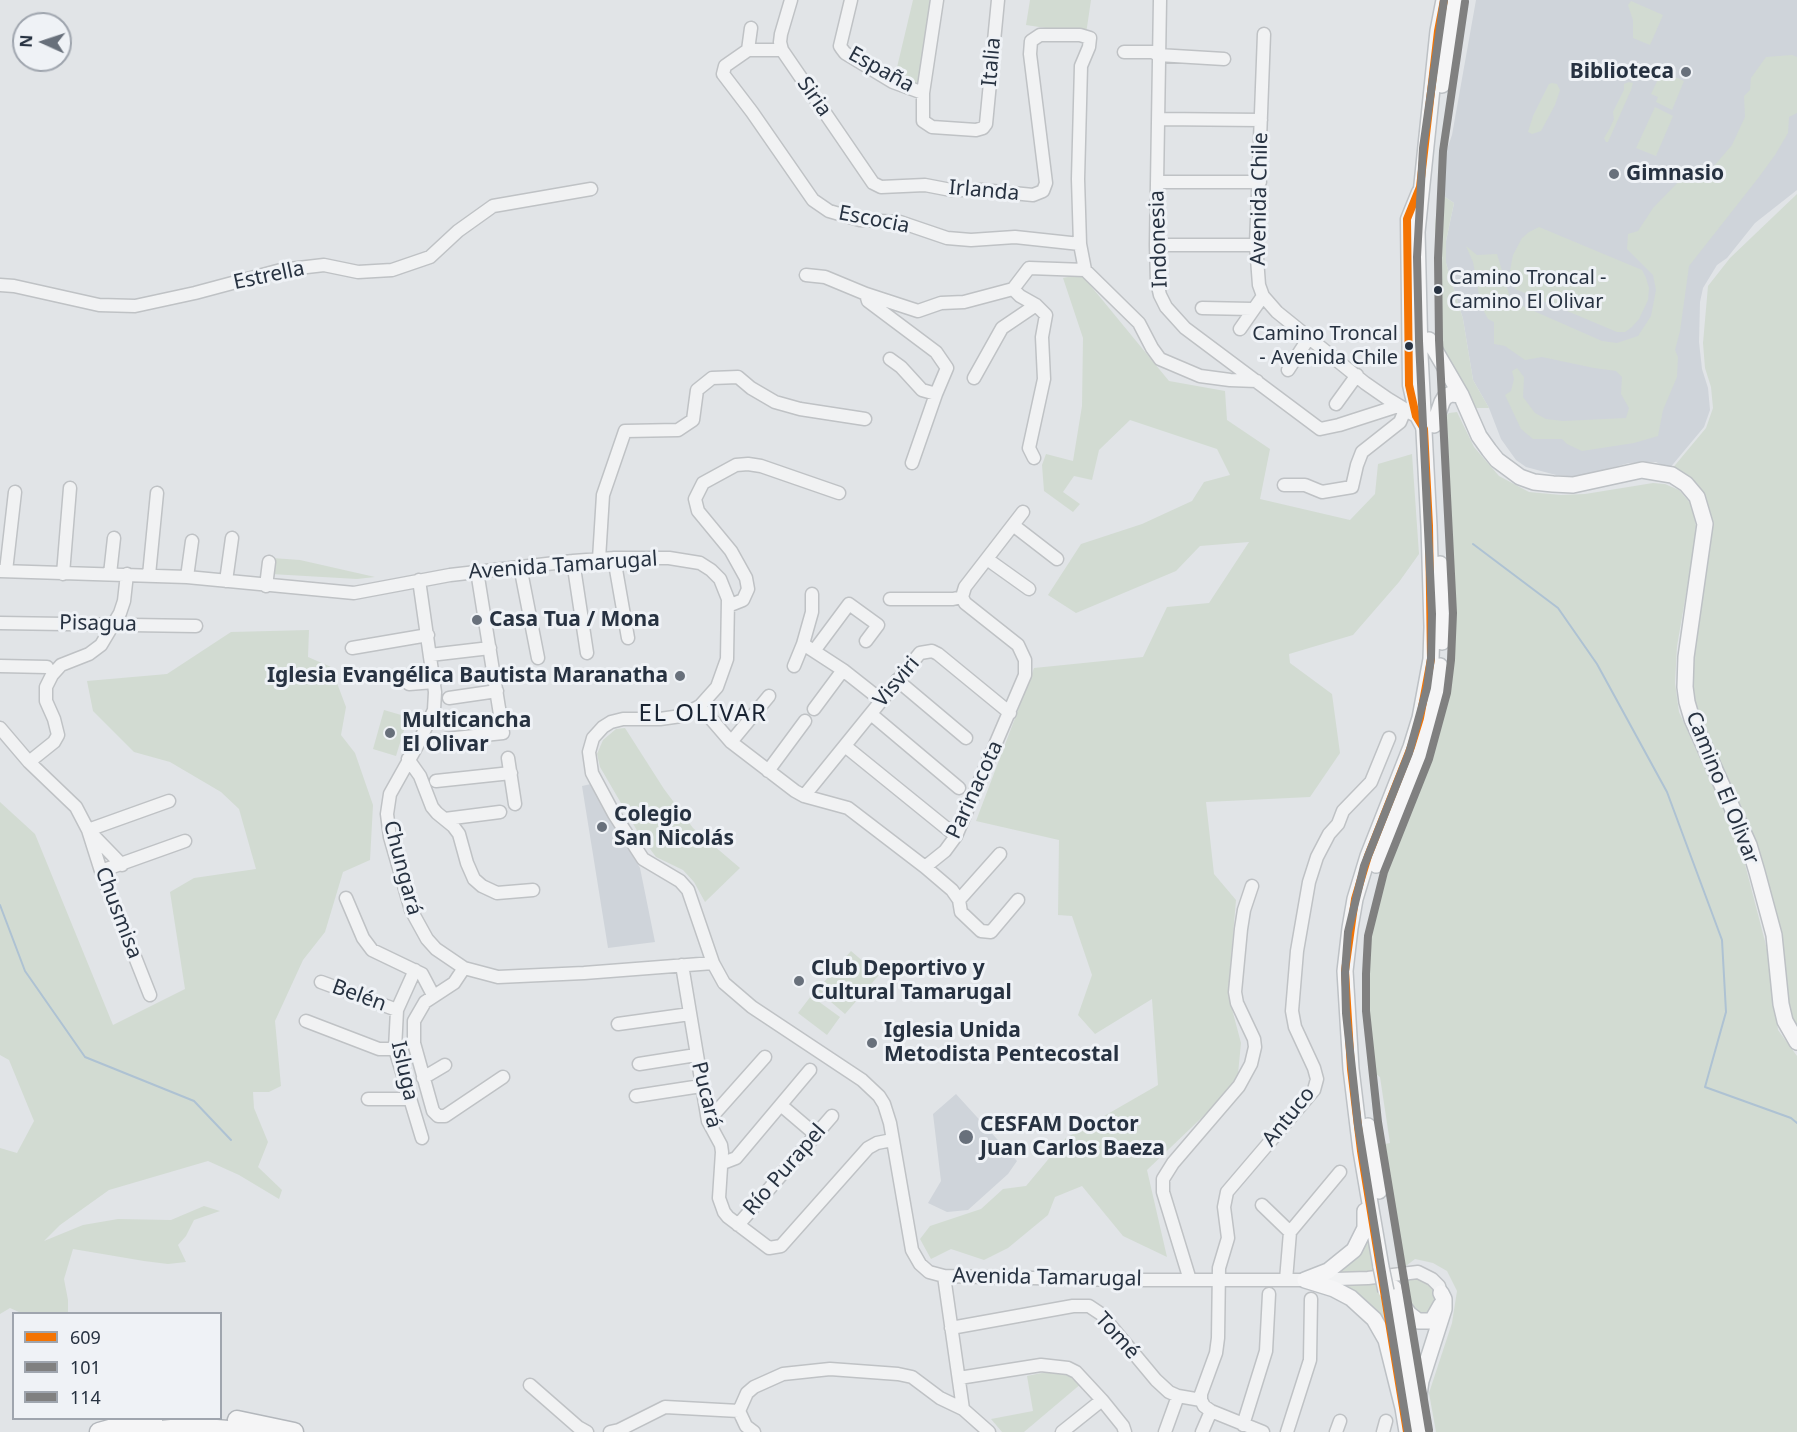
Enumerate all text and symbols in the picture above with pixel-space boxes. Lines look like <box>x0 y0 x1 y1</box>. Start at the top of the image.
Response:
north arrow <box>12 12 72 72</box>
text: N <box>15 34 37 48</box>
street label: Italia <box>977 36 1007 88</box>
street label: España <box>844 42 918 98</box>
place label: Biblioteca <box>1570 59 1674 85</box>
marker: Biblioteca <box>1679 65 1693 79</box>
street label: Siria <box>791 72 837 122</box>
street label: Avenida Chile <box>1246 132 1274 266</box>
place label: Gimnasio <box>1626 161 1724 187</box>
marker: Gimnasio <box>1607 167 1621 181</box>
street label: Irlanda <box>948 175 1020 207</box>
street label: Indonesia <box>1145 190 1173 288</box>
street label: Escocia <box>836 201 912 239</box>
street label: Estrella <box>231 256 307 296</box>
place label: Camino Troncal - Camino El Olivar <box>1449 266 1606 313</box>
marker: Camino Troncal - Camino El Olivar <box>1432 284 1444 296</box>
place label: Camino Troncal - Avenida Chile <box>1252 322 1398 369</box>
marker: Camino Troncal - Avenida Chile <box>1403 340 1415 352</box>
street label: Avenida Tamarugal <box>468 547 658 585</box>
place label: Casa Tua / Mona <box>489 607 660 633</box>
street label: Pisagua <box>59 611 137 637</box>
marker: Casa Tua / Mona <box>470 613 484 627</box>
street label: Visviri <box>869 652 925 712</box>
place label: Iglesia Evangélica Bautista Maranatha <box>267 663 668 689</box>
marker: Iglesia Evangélica Bautista Maranatha <box>673 669 687 683</box>
district label: EL OLIVAR <box>639 700 767 728</box>
place label: Multicancha El Olivar <box>402 708 531 758</box>
street label: Camino El Olivar <box>1680 708 1764 868</box>
marker: Multicancha El Olivar <box>383 726 397 740</box>
street label: Parinacota <box>941 737 1009 843</box>
place label: Colegio San Nicolás <box>614 802 734 852</box>
street label: Chungará <box>377 818 427 918</box>
marker: Colegio San Nicolás <box>595 820 609 834</box>
street label: Chusmisa <box>89 864 147 962</box>
place label: Club Deportivo y Cultural Tamarugal <box>811 956 1012 1006</box>
marker: Club Deportivo y Cultural Tamarugal <box>792 974 806 988</box>
street label: Belén <box>329 975 389 1017</box>
place label: Iglesia Unida Metodista Pentecostal <box>884 1018 1119 1068</box>
marker: Iglesia Unida Metodista Pentecostal <box>865 1036 879 1050</box>
street label: Isluga <box>385 1039 423 1103</box>
street label: Pucará <box>686 1059 726 1131</box>
street label: Antuco <box>1257 1082 1321 1152</box>
place label: CESFAM Doctor Juan Carlos Baeza <box>980 1112 1165 1162</box>
street label: Río Purapel <box>739 1119 831 1221</box>
marker: CESFAM Doctor Juan Carlos Baeza <box>957 1128 975 1146</box>
street label: Avenida Tamarugal <box>952 1264 1142 1292</box>
street label: Tomé <box>1089 1307 1145 1365</box>
legend <box>12 1312 222 1420</box>
text: 609 <box>70 1325 101 1349</box>
text: 101 <box>70 1355 101 1379</box>
text: 114 <box>70 1385 101 1409</box>

